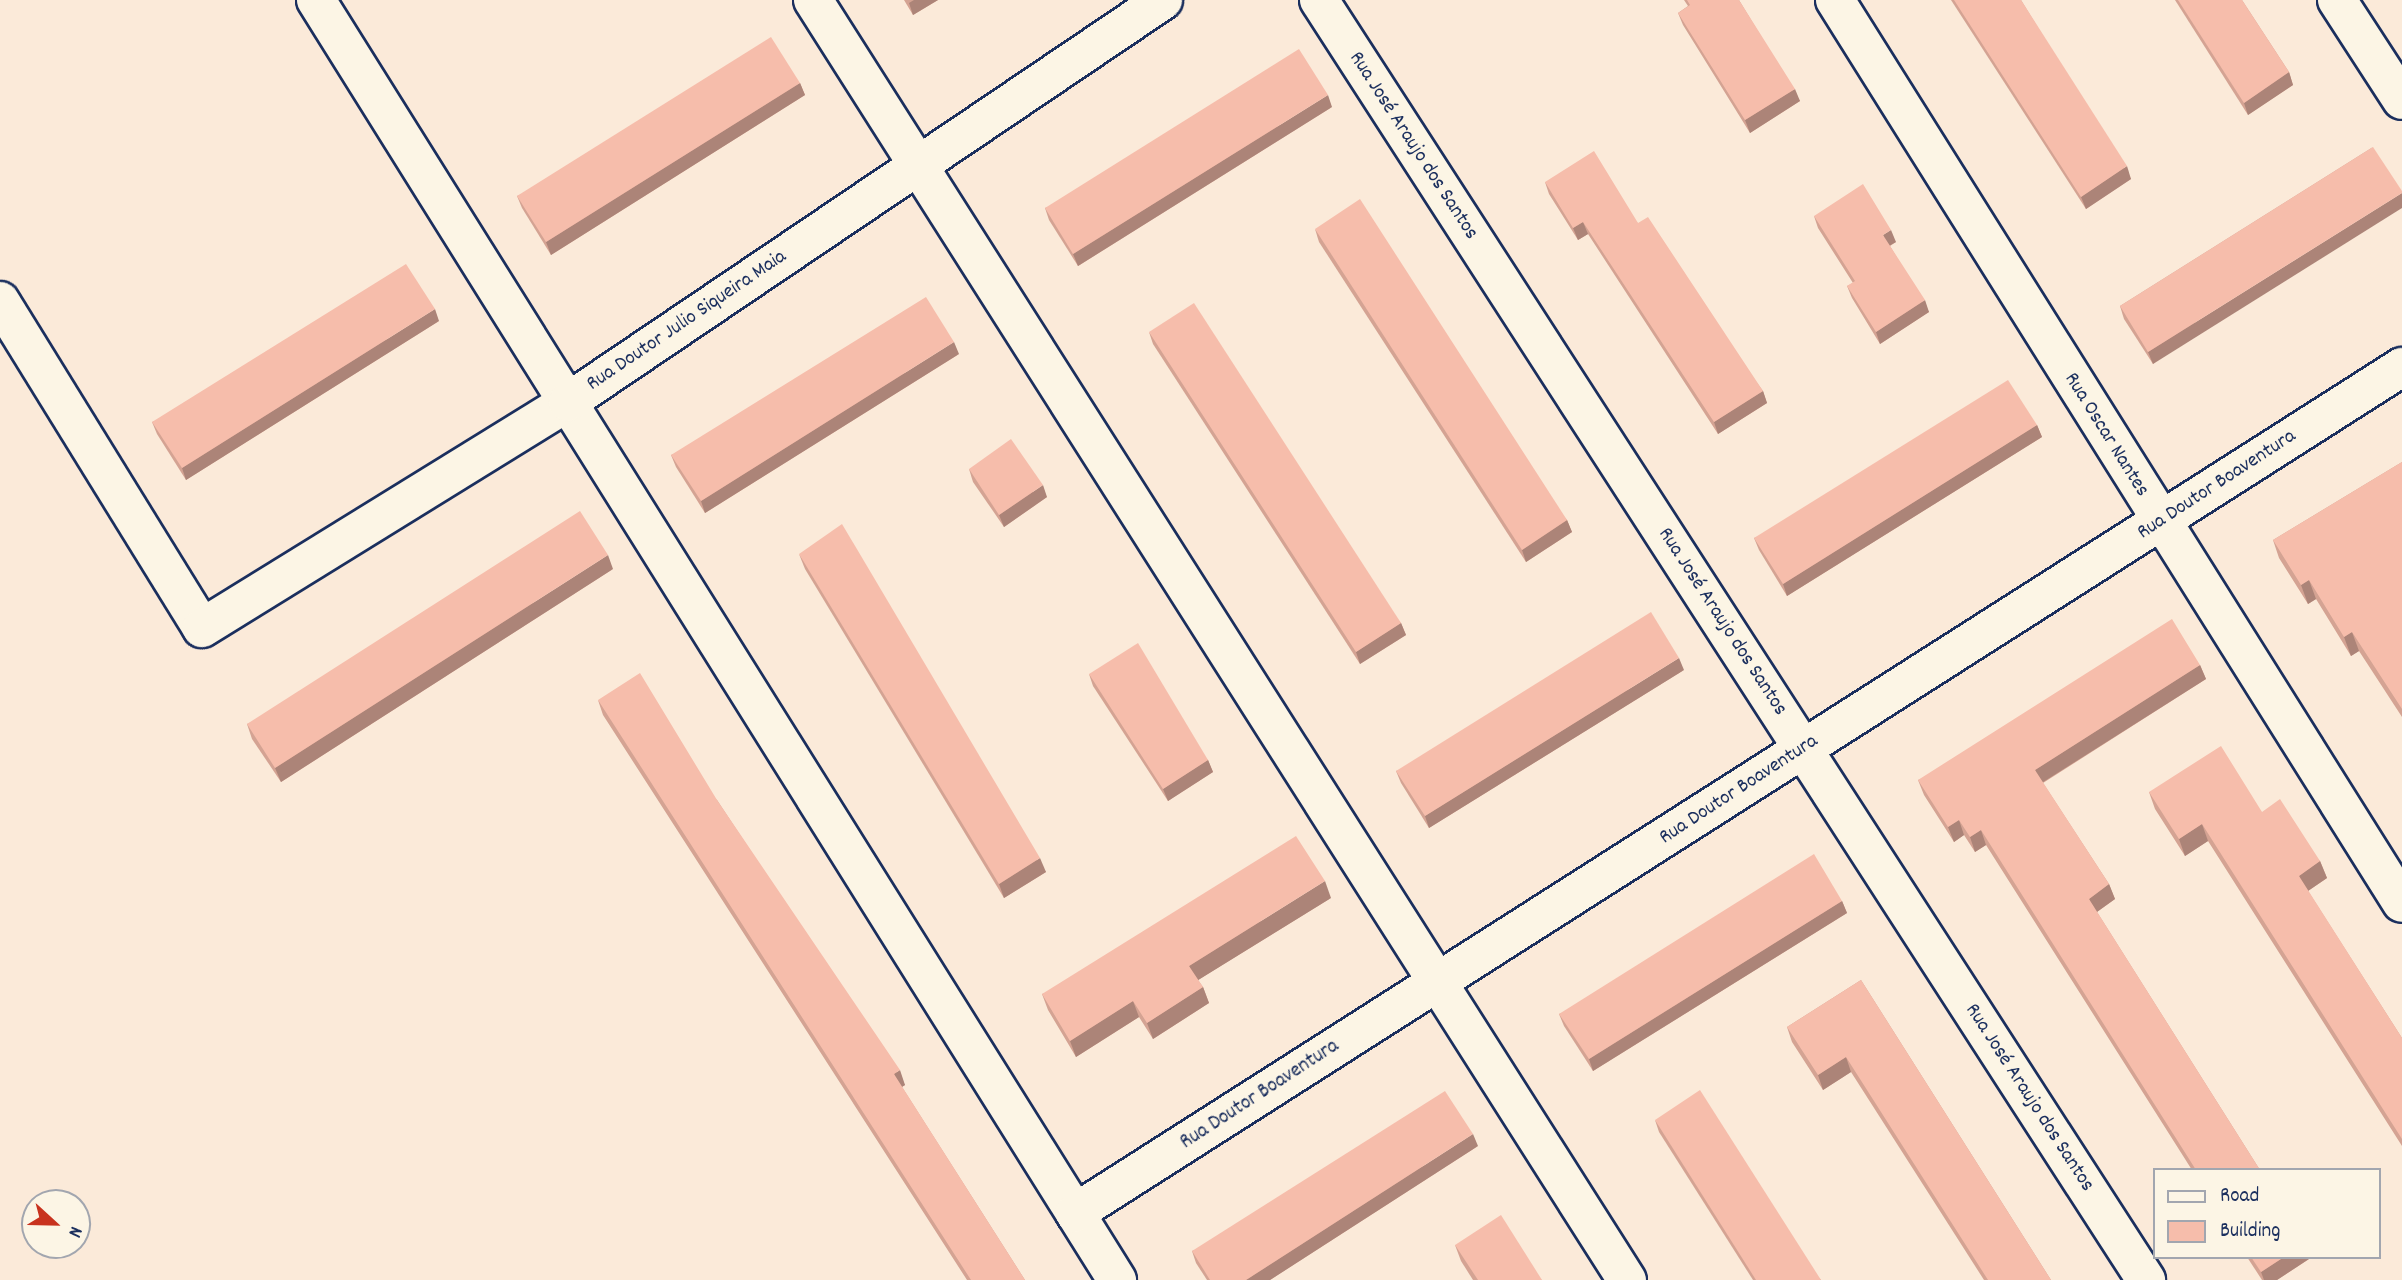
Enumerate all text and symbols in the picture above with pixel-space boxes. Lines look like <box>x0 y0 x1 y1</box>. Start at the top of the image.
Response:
street label: Rua José Araujo dos Santos <box>1343 47 1483 245</box>
street label: Rua Doutor Julio Siqueira Maia <box>582 245 792 397</box>
street label: Rua Oscar Nantes <box>2058 368 2154 502</box>
street label: Rua Doutor Boaventura <box>2133 424 2301 546</box>
street label: Rua José Araujo dos Santos <box>1652 523 1792 721</box>
street label: Rua Doutor Boaventura <box>1655 729 1823 851</box>
street label: Rua José Araujo dos Santos <box>1959 999 2099 1197</box>
street label: Rua Doutor Boaventura <box>1176 1034 1344 1156</box>
legend <box>2154 1168 2381 1259</box>
text: Road <box>2220 1182 2259 1212</box>
north arrow <box>21 1189 91 1259</box>
text: Building <box>2220 1217 2280 1247</box>
text: N <box>60 1222 88 1241</box>

